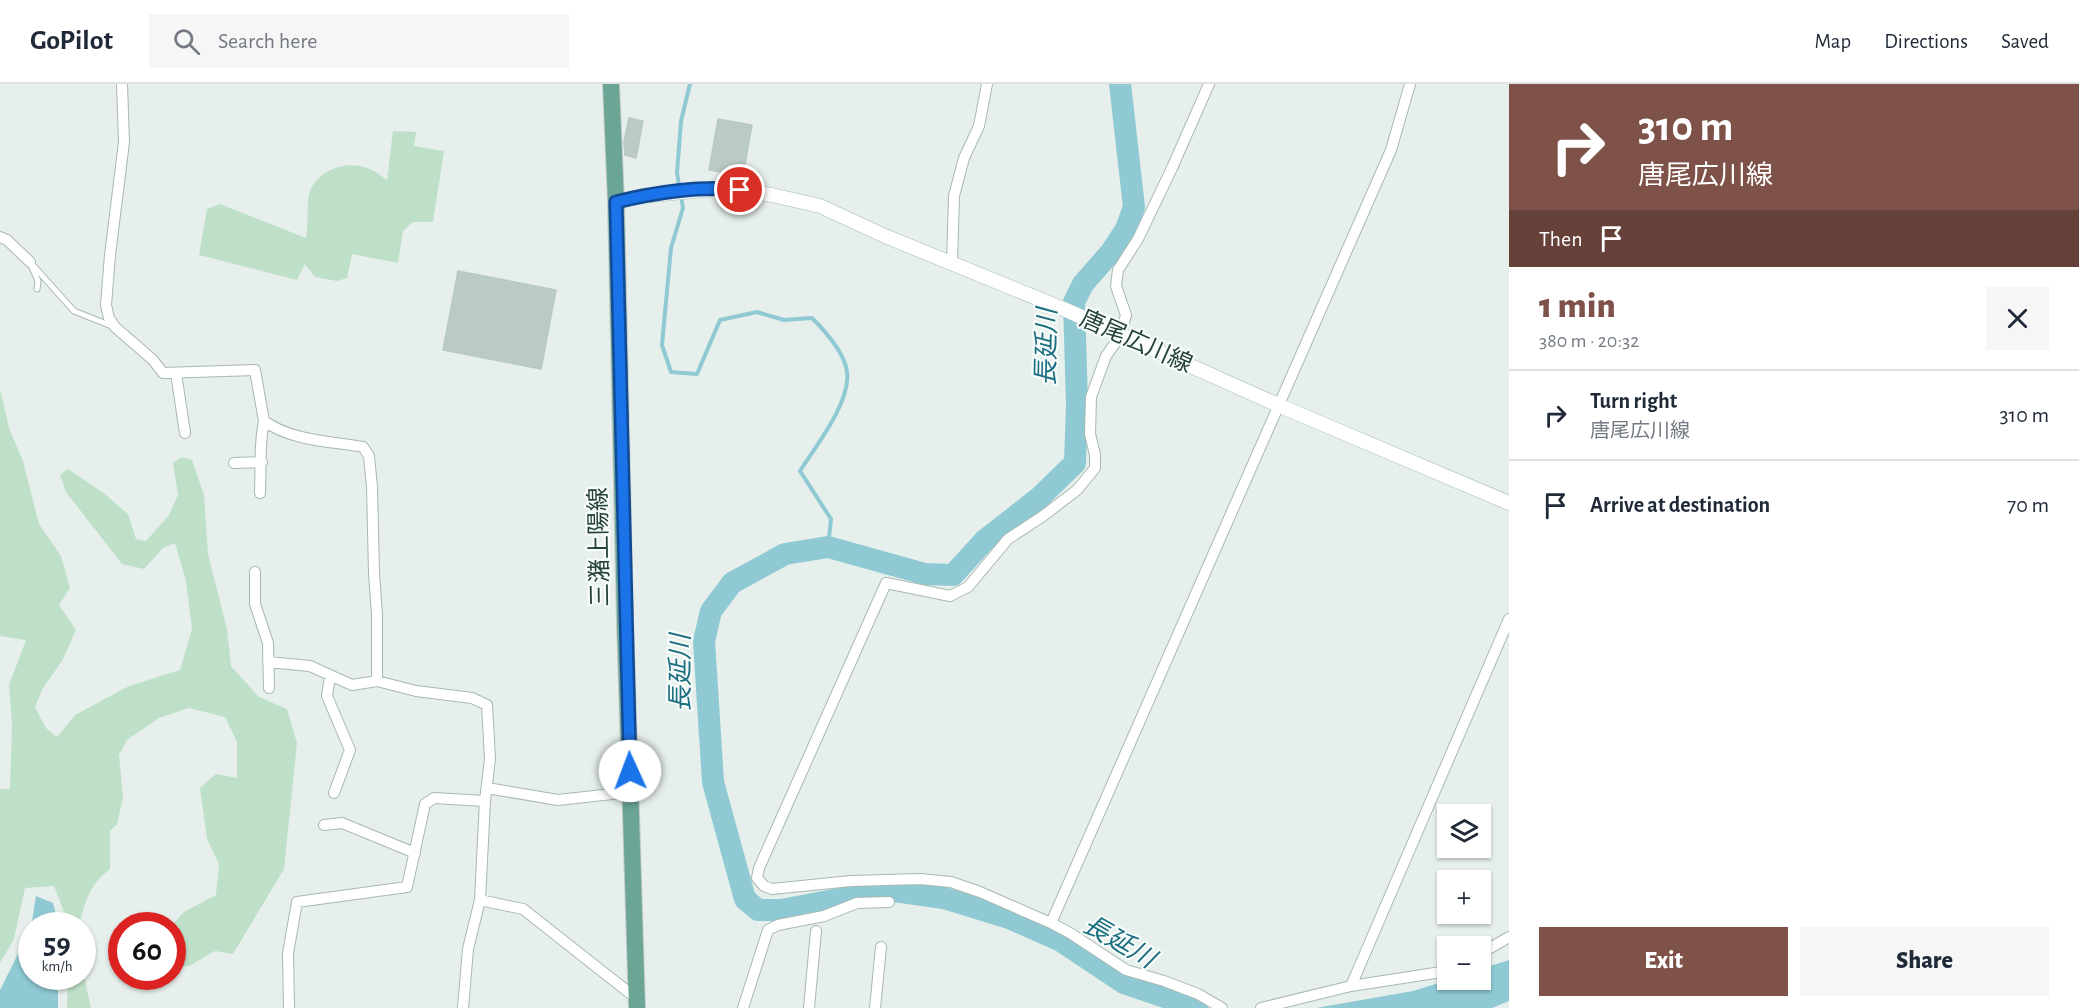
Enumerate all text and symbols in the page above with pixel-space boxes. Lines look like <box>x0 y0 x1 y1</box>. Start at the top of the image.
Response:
search box <box>149 14 569 68</box>
icon: search <box>170 25 203 58</box>
text: GoPilot <box>30 27 113 55</box>
text: Search here <box>218 30 318 52</box>
text: Map <box>1815 31 1851 52</box>
text: Directions <box>1884 31 1968 52</box>
text: Saved <box>2001 31 2049 52</box>
text: 310 m <box>1638 106 1733 148</box>
icon: right <box>1539 108 1617 186</box>
text: 唐尾広川線 <box>1638 162 1773 189</box>
pin <box>714 164 765 215</box>
icon: arrive <box>723 173 756 206</box>
icon: arrive <box>1595 222 1628 255</box>
text: Then <box>1539 228 1583 250</box>
button: close <box>1986 287 2049 350</box>
text: 1 min <box>1539 288 1616 324</box>
water label: 長延川 <box>1032 305 1061 386</box>
street label: 唐尾広川線 <box>1076 305 1197 377</box>
text: 380 m · 20:32 <box>1539 331 1639 351</box>
text: Turn right <box>1590 390 1677 412</box>
icon: right <box>1539 399 1572 432</box>
text: 310 m <box>2000 404 2049 426</box>
text: 唐尾広川線 <box>1590 421 1690 441</box>
street label: 三潴上陽線 <box>585 487 613 607</box>
icon: arrive <box>1539 489 1572 522</box>
text: Arrive at destination <box>1590 494 1770 516</box>
text: 70 m <box>2007 494 2049 516</box>
water label: 長延川 <box>667 631 694 712</box>
position arrow <box>598 739 662 803</box>
map controls <box>1437 804 1491 990</box>
button: layers <box>1437 804 1491 858</box>
button: + <box>1437 870 1491 924</box>
water label: 長延川 <box>1079 910 1162 974</box>
speed limit sign: 60 <box>108 912 186 990</box>
button: Exit <box>1539 927 1788 996</box>
button: Share <box>1800 927 2049 996</box>
text: 59 <box>43 929 71 959</box>
button: − <box>1437 936 1491 990</box>
text: km/h <box>42 959 72 974</box>

